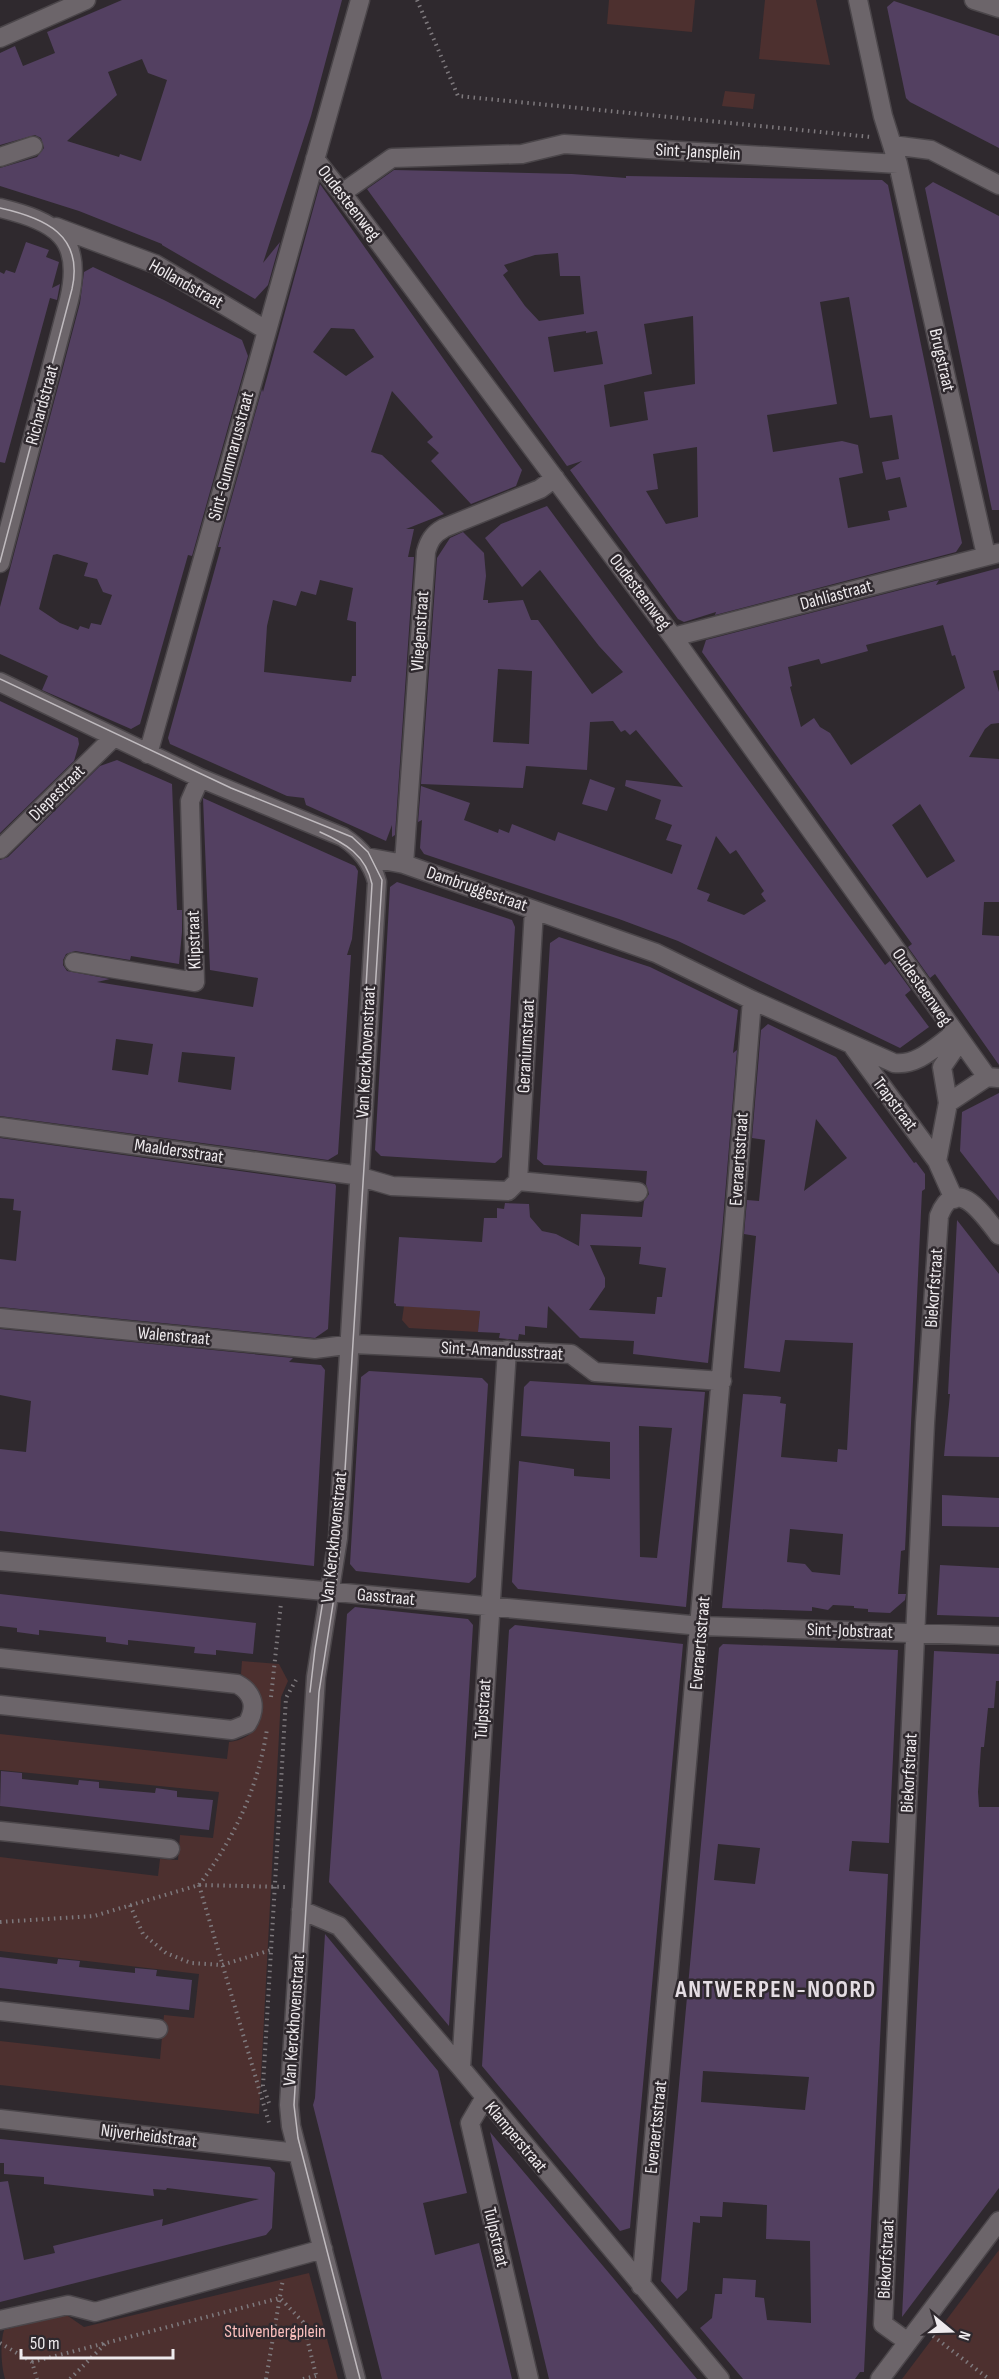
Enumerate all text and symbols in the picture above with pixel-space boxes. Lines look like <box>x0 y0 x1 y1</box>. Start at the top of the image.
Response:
street label: Sint-Jansplein <box>655 139 741 165</box>
street label: Oudesteenweg <box>313 161 385 245</box>
street label: Hollandstraat <box>145 255 227 313</box>
street label: Brugstraat <box>925 326 960 394</box>
street label: Richardstraat <box>21 362 63 447</box>
street label: Sint-Gummarusstraat <box>204 389 258 523</box>
street label: Oudesteenweg <box>605 550 675 634</box>
street label: Dahliastraat <box>798 575 875 615</box>
street label: Vliegenstraat <box>407 590 433 672</box>
street label: Diepestraat <box>25 760 90 825</box>
street label: Dambruggestraat <box>424 862 531 916</box>
street label: Klipstraat <box>182 910 206 970</box>
street label: Oudesteenweg <box>888 944 956 1030</box>
street label: Van Kerckhovenstraat <box>352 985 380 1118</box>
street label: Geraniumstraat <box>513 998 539 1094</box>
street label: Trapstraat <box>868 1073 922 1135</box>
street label: Everaertsstraat <box>725 1111 753 1206</box>
street label: Maaldersstraat <box>133 1134 226 1168</box>
street label: Biekorfstraat <box>921 1247 947 1328</box>
street label: Walenstraat <box>137 1322 212 1350</box>
street label: Sint-Amandusstraat <box>440 1337 564 1365</box>
street label: Van Kerckhovenstraat <box>317 1470 351 1604</box>
street label: Gasstraat <box>356 1584 416 1610</box>
street label: Everaertsstraat <box>685 1595 715 1691</box>
street label: Sint-Jobstraat <box>807 1619 894 1643</box>
street label: Tulpstraat <box>470 1678 496 1740</box>
street label: Biekorfstraat <box>896 1732 922 1813</box>
street label: Van Kerckhovenstraat <box>279 1953 309 2087</box>
district label: ANTWERPEN-NOORD <box>674 1975 877 2004</box>
street label: Everaertsstraat <box>641 2079 671 2175</box>
street label: Klamperstraat <box>480 2097 552 2177</box>
street label: Nijverheidstraat <box>100 2120 199 2152</box>
street label: Tulpstraat <box>479 2205 513 2269</box>
street label: Biekorfstraat <box>873 2218 899 2299</box>
north arrow <box>921 2301 981 2361</box>
park label: Stuivenbergplein <box>224 2321 326 2342</box>
scale bar <box>21 2322 172 2360</box>
text: N <box>953 2328 974 2343</box>
text: 50 m <box>30 2333 60 2354</box>

